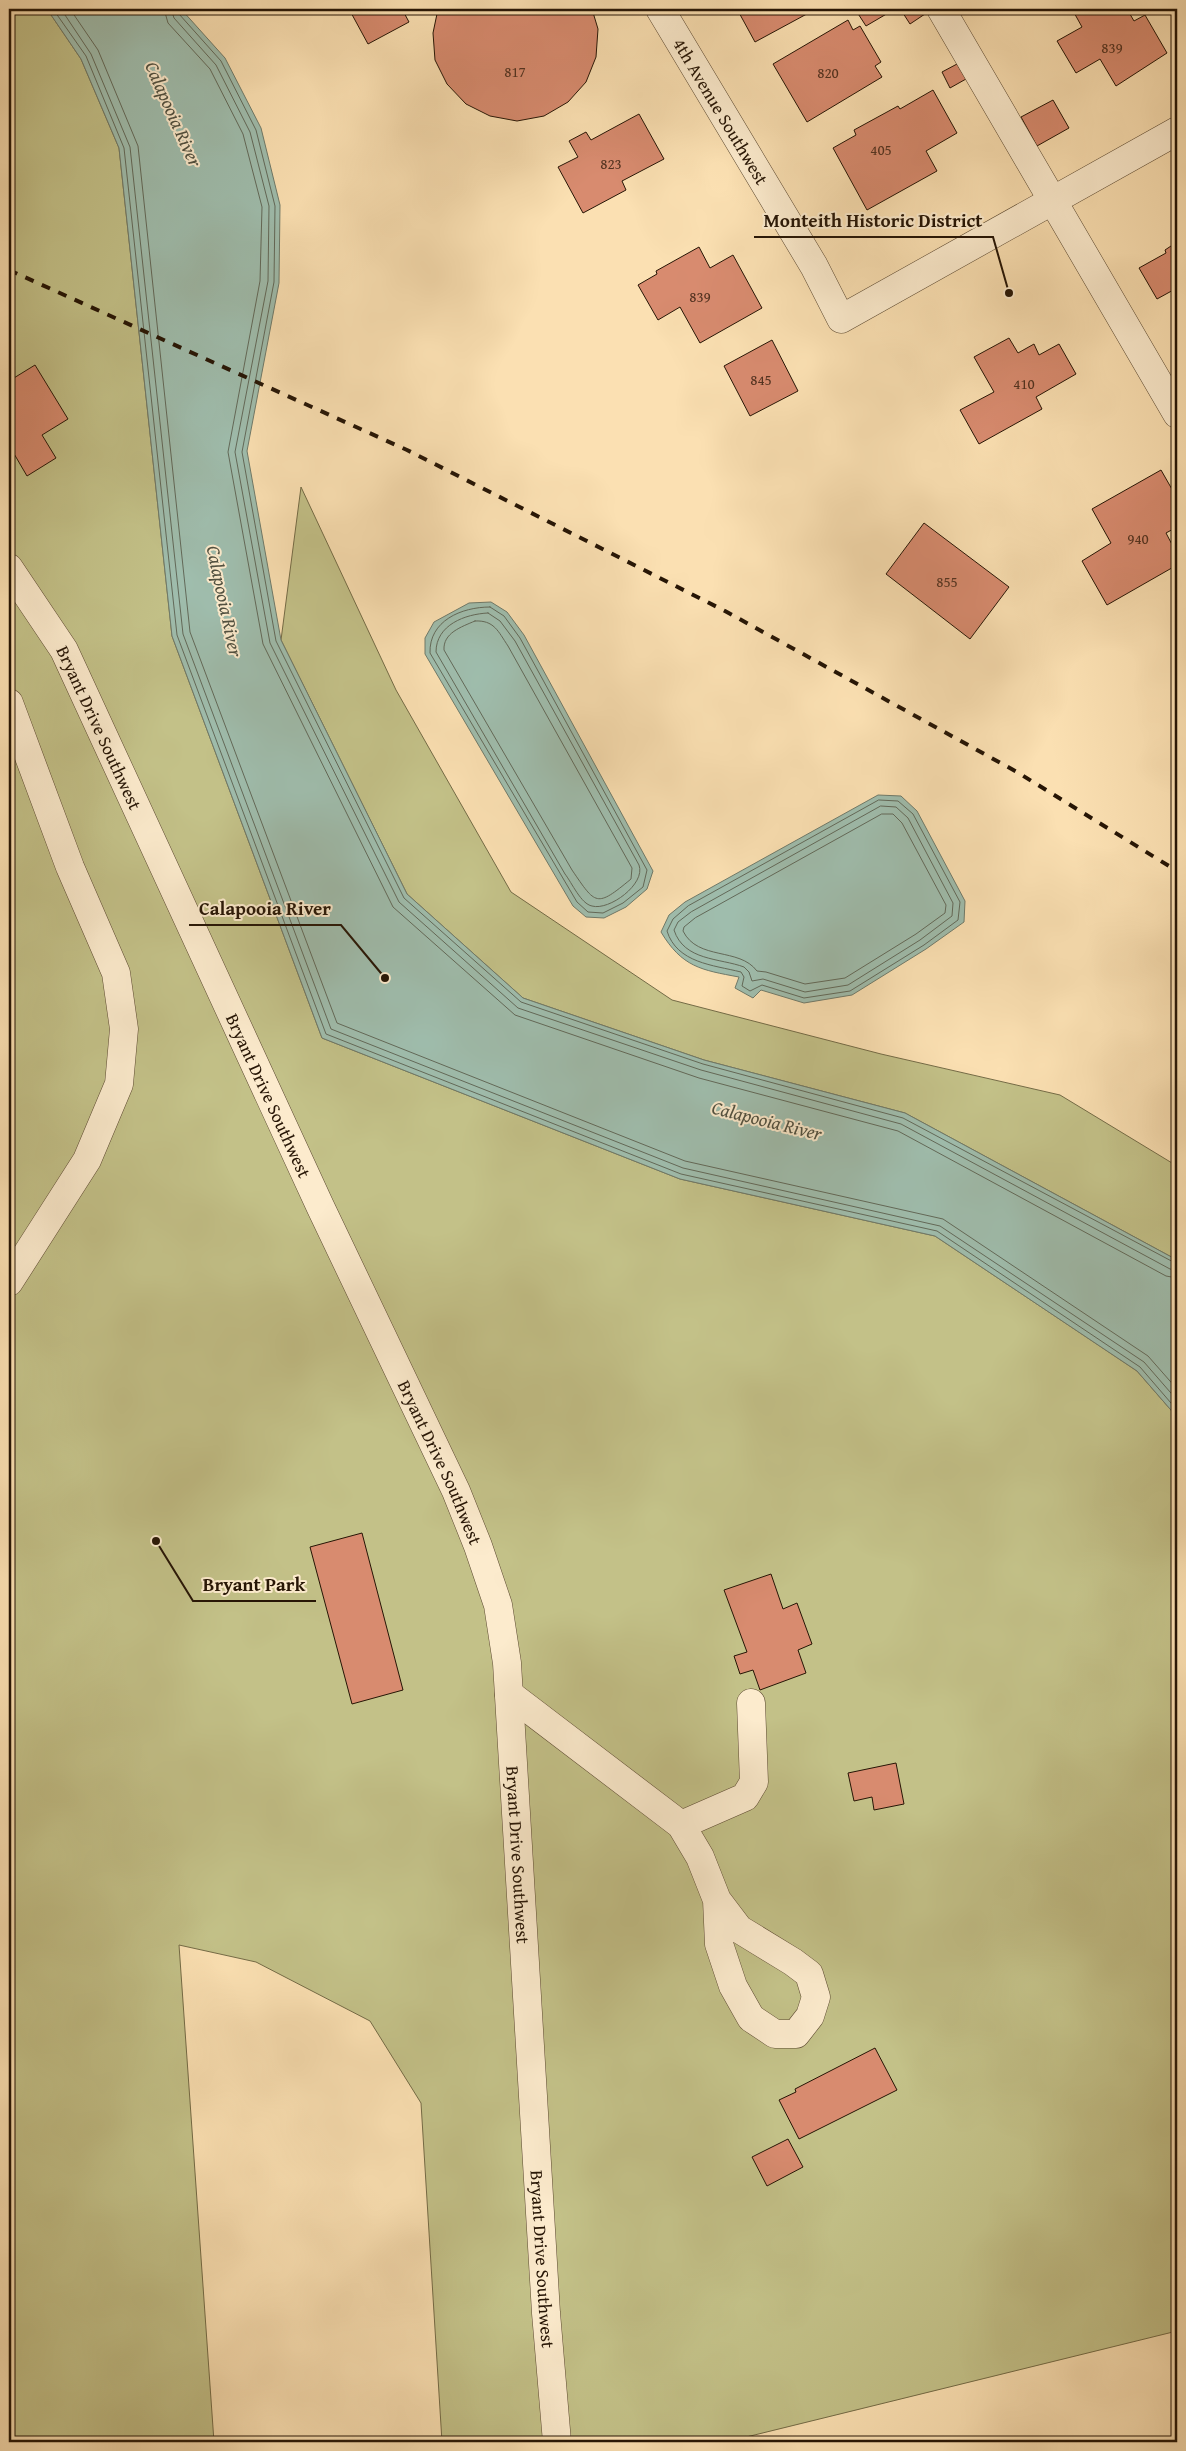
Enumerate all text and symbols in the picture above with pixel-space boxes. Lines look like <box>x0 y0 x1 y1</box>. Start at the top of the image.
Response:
street label: 4th Avenue Southwest <box>667 32 776 190</box>
house number: 839 <box>1101 37 1123 58</box>
water label: Calapooia River <box>138 57 210 172</box>
house number: 817 <box>504 61 526 82</box>
house number: 820 <box>817 62 839 83</box>
house number: 405 <box>870 139 892 160</box>
house number: 823 <box>600 153 622 174</box>
callout: Monteith Historic District <box>754 203 993 237</box>
text: Monteith Historic District <box>764 206 983 234</box>
house number: 839 <box>689 286 711 307</box>
house number: 845 <box>750 369 772 390</box>
house number: 410 <box>1013 373 1035 394</box>
house number: 940 <box>1127 528 1149 549</box>
water label: Calapooia River <box>200 543 251 660</box>
house number: 855 <box>936 571 958 592</box>
street label: Bryant Drive Southwest <box>50 641 149 815</box>
callout: Calapooia River <box>189 891 341 925</box>
text: Calapooia River <box>199 894 331 922</box>
street label: Bryant Drive Southwest <box>219 1009 319 1183</box>
water label: Calapooia River <box>709 1093 826 1147</box>
street label: Bryant Drive Southwest <box>391 1375 490 1549</box>
callout: Bryant Park <box>193 1567 316 1601</box>
text: Bryant Park <box>203 1570 305 1598</box>
street label: Bryant Drive Southwest <box>500 1765 537 1945</box>
street label: Bryant Drive Southwest <box>524 2169 562 2350</box>

